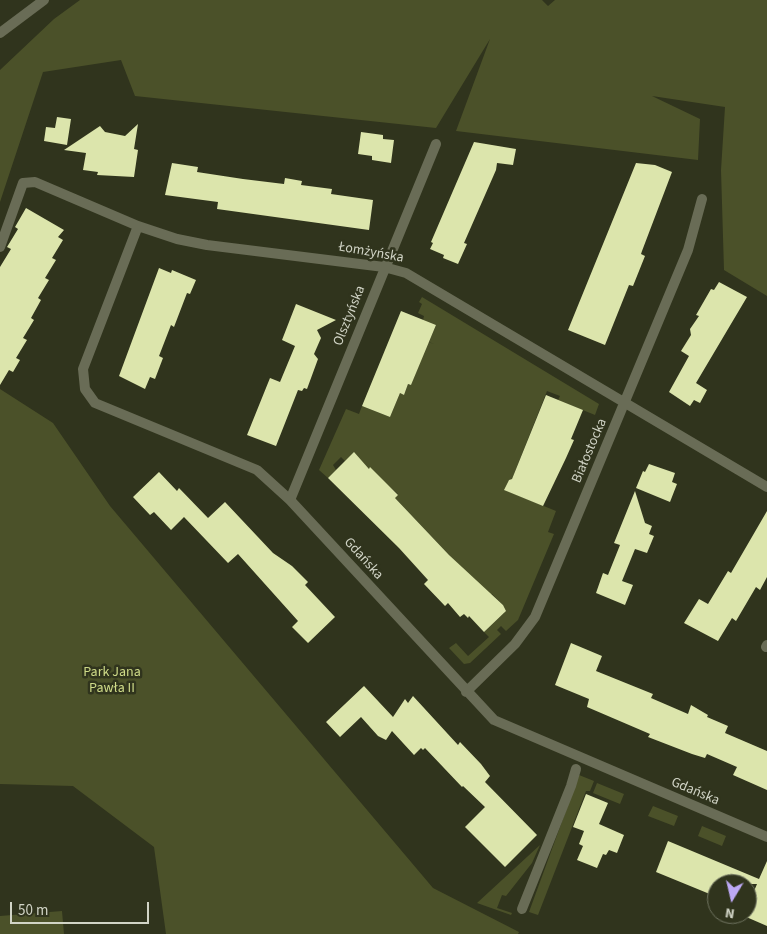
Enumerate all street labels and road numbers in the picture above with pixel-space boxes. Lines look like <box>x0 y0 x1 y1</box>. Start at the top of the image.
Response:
street label: Łomżyńska <box>337 239 405 267</box>
street label: Olsztyńska <box>330 283 370 349</box>
street label: Białostocka <box>569 416 611 486</box>
street label: Gdańska <box>340 534 386 584</box>
street label: Gdańska <box>668 774 722 810</box>

